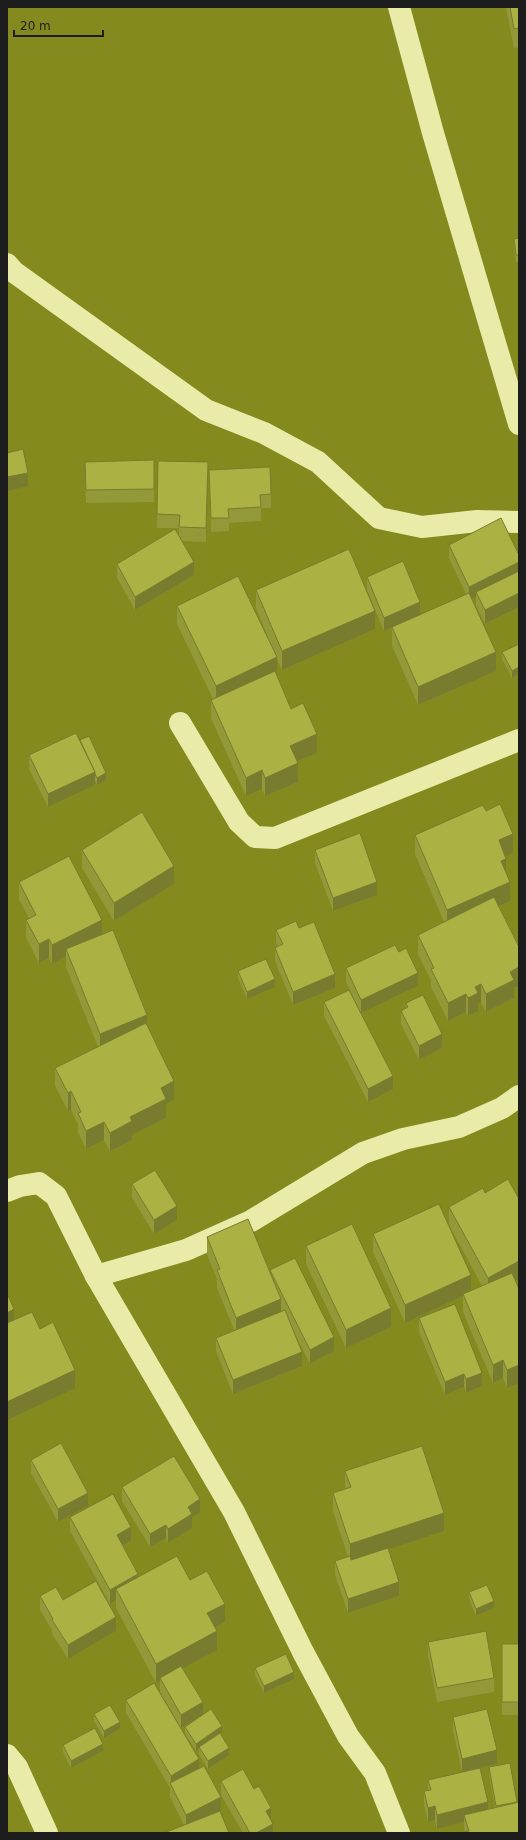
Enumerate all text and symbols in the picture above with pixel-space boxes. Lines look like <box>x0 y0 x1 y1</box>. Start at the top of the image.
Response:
scale bar <box>14 12 103 38</box>
text: 20 m <box>20 19 51 33</box>

